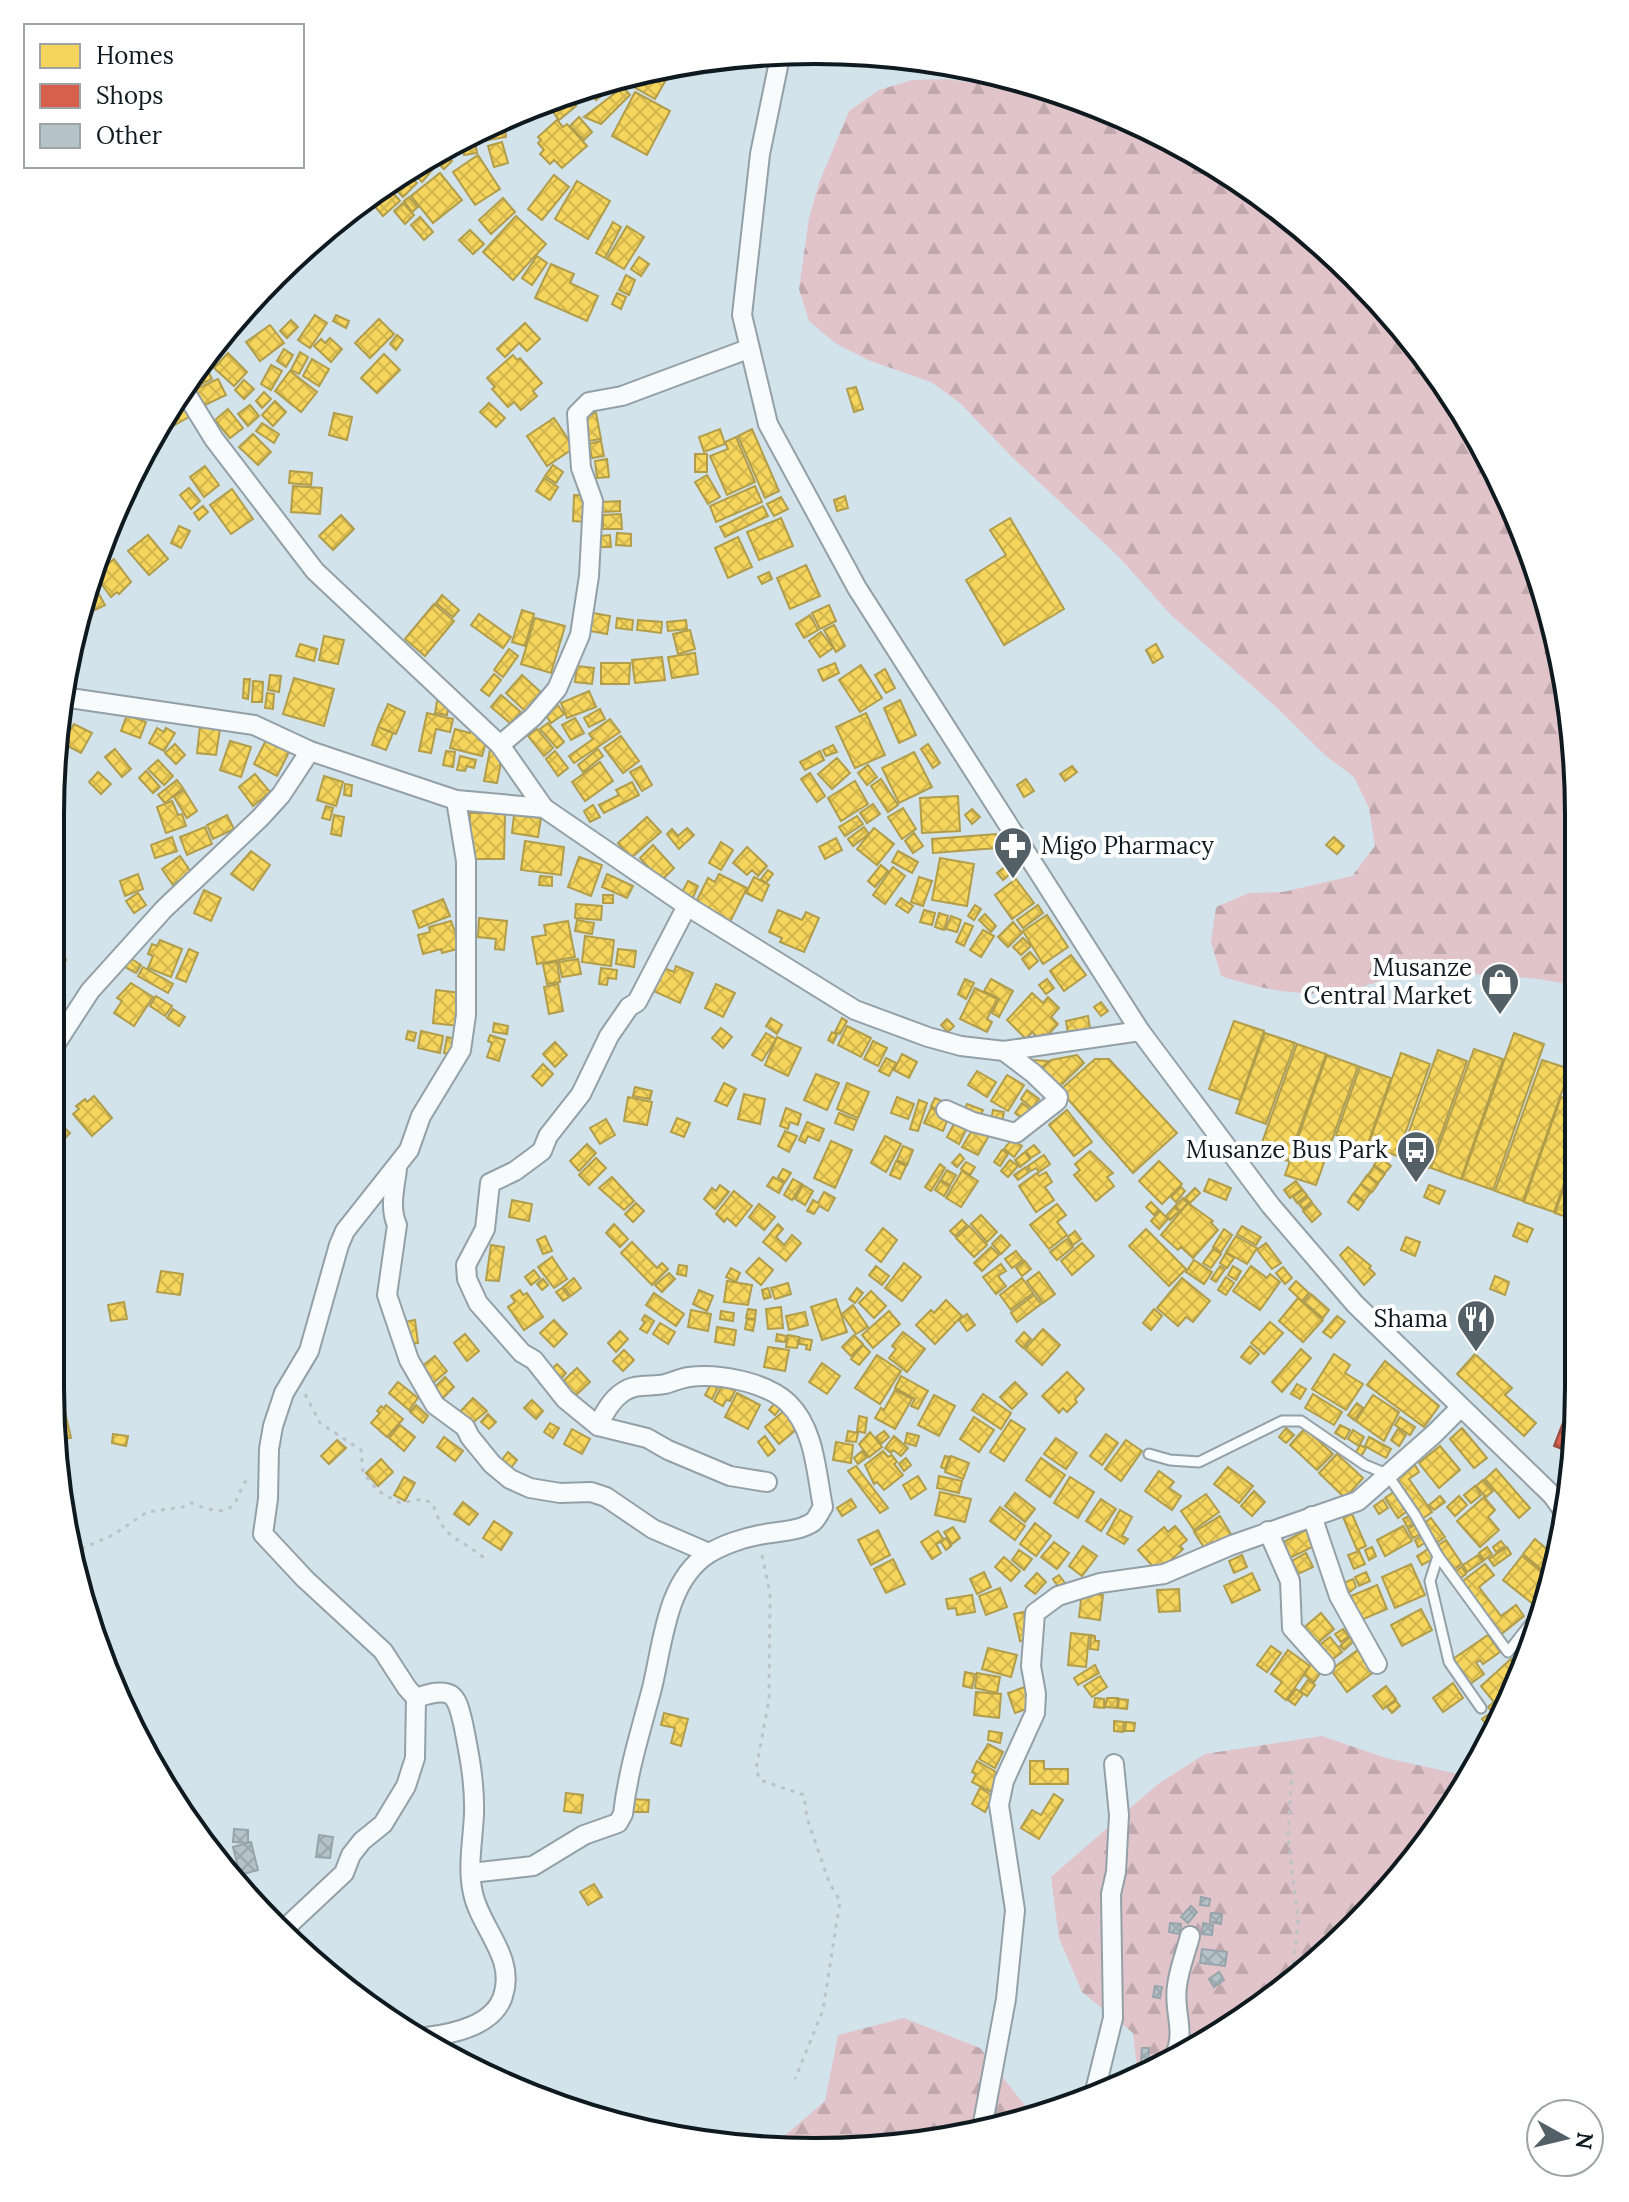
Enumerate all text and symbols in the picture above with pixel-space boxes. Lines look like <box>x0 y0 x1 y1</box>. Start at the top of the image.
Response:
legend <box>24 24 304 168</box>
text: Homes <box>96 40 174 71</box>
text: Shops <box>96 80 163 111</box>
text: Other <box>96 120 163 151</box>
pharmacy icon: Migo Pharmacy <box>992 825 1034 880</box>
place label: Migo Pharmacy <box>1041 830 1214 861</box>
place label: Musanze Central Market <box>1304 952 1473 1011</box>
shop icon: Musanze Central Market <box>1479 961 1521 1016</box>
bus stop icon: Musanze Bus Park <box>1395 1129 1437 1184</box>
place label: Musanze Bus Park <box>1186 1134 1388 1165</box>
restaurant icon: Shama <box>1455 1298 1497 1353</box>
place label: Shama <box>1374 1303 1448 1334</box>
north arrow <box>1525 2098 1605 2178</box>
text: N <box>1570 2130 1600 2151</box>

